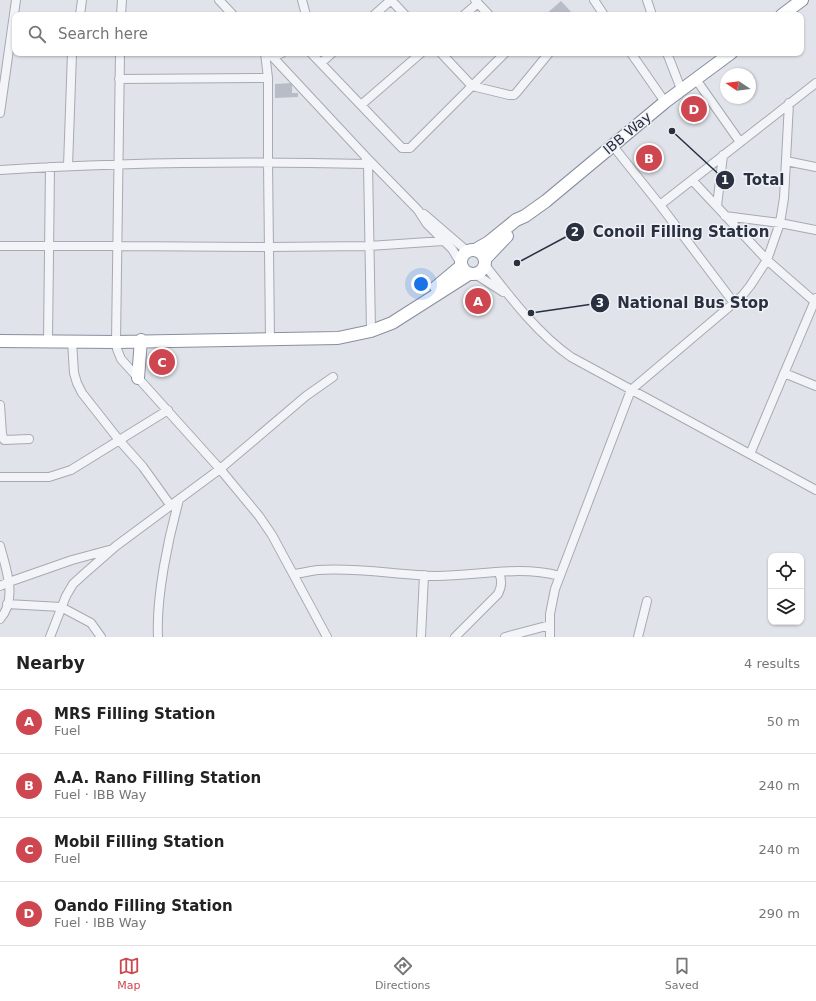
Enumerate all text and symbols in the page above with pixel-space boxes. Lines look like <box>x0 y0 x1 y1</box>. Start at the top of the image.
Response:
search box <box>12 12 804 56</box>
icon: search <box>26 23 48 45</box>
text: Search here <box>58 25 148 43</box>
north arrow <box>720 68 756 104</box>
pin: D <box>681 94 707 124</box>
street label: IBB Way <box>600 108 654 158</box>
pin: B <box>636 143 662 173</box>
callout: Total <box>715 166 792 193</box>
text: Total <box>744 171 784 189</box>
text: 1 <box>721 173 729 187</box>
callout: Conoil Filling Station <box>565 218 777 245</box>
text: Conoil Filling Station <box>593 223 769 241</box>
text: 2 <box>571 225 579 239</box>
your location <box>411 274 431 294</box>
pin: A <box>465 286 491 316</box>
callout: National Bus Stop <box>590 289 777 316</box>
text: National Bus Stop <box>617 294 769 312</box>
text: 3 <box>596 296 604 310</box>
pin: C <box>149 347 175 377</box>
map controls <box>768 553 804 625</box>
button: locate <box>768 553 804 589</box>
button: layers <box>768 589 804 625</box>
text: Nearby <box>16 653 85 673</box>
text: 4 results <box>744 656 800 671</box>
text: MRS Filling Station <box>54 705 215 723</box>
text: A <box>24 714 34 729</box>
text: 50 m <box>767 714 800 729</box>
text: Fuel <box>54 723 81 738</box>
text: A.A. Rano Filling Station <box>54 769 261 787</box>
text: B <box>24 778 34 793</box>
text: 240 m <box>758 778 800 793</box>
text: Fuel · IBB Way <box>54 787 147 802</box>
text: Mobil Filling Station <box>54 833 224 851</box>
text: C <box>24 842 34 857</box>
text: 240 m <box>758 842 800 857</box>
text: Fuel <box>54 851 81 866</box>
text: Oando Filling Station <box>54 897 233 915</box>
text: D <box>24 906 34 921</box>
text: 290 m <box>758 906 800 921</box>
text: Fuel · IBB Way <box>54 915 147 930</box>
tab: Map <box>117 955 140 992</box>
tab: Directions <box>375 955 430 992</box>
tab: Saved <box>665 955 699 992</box>

